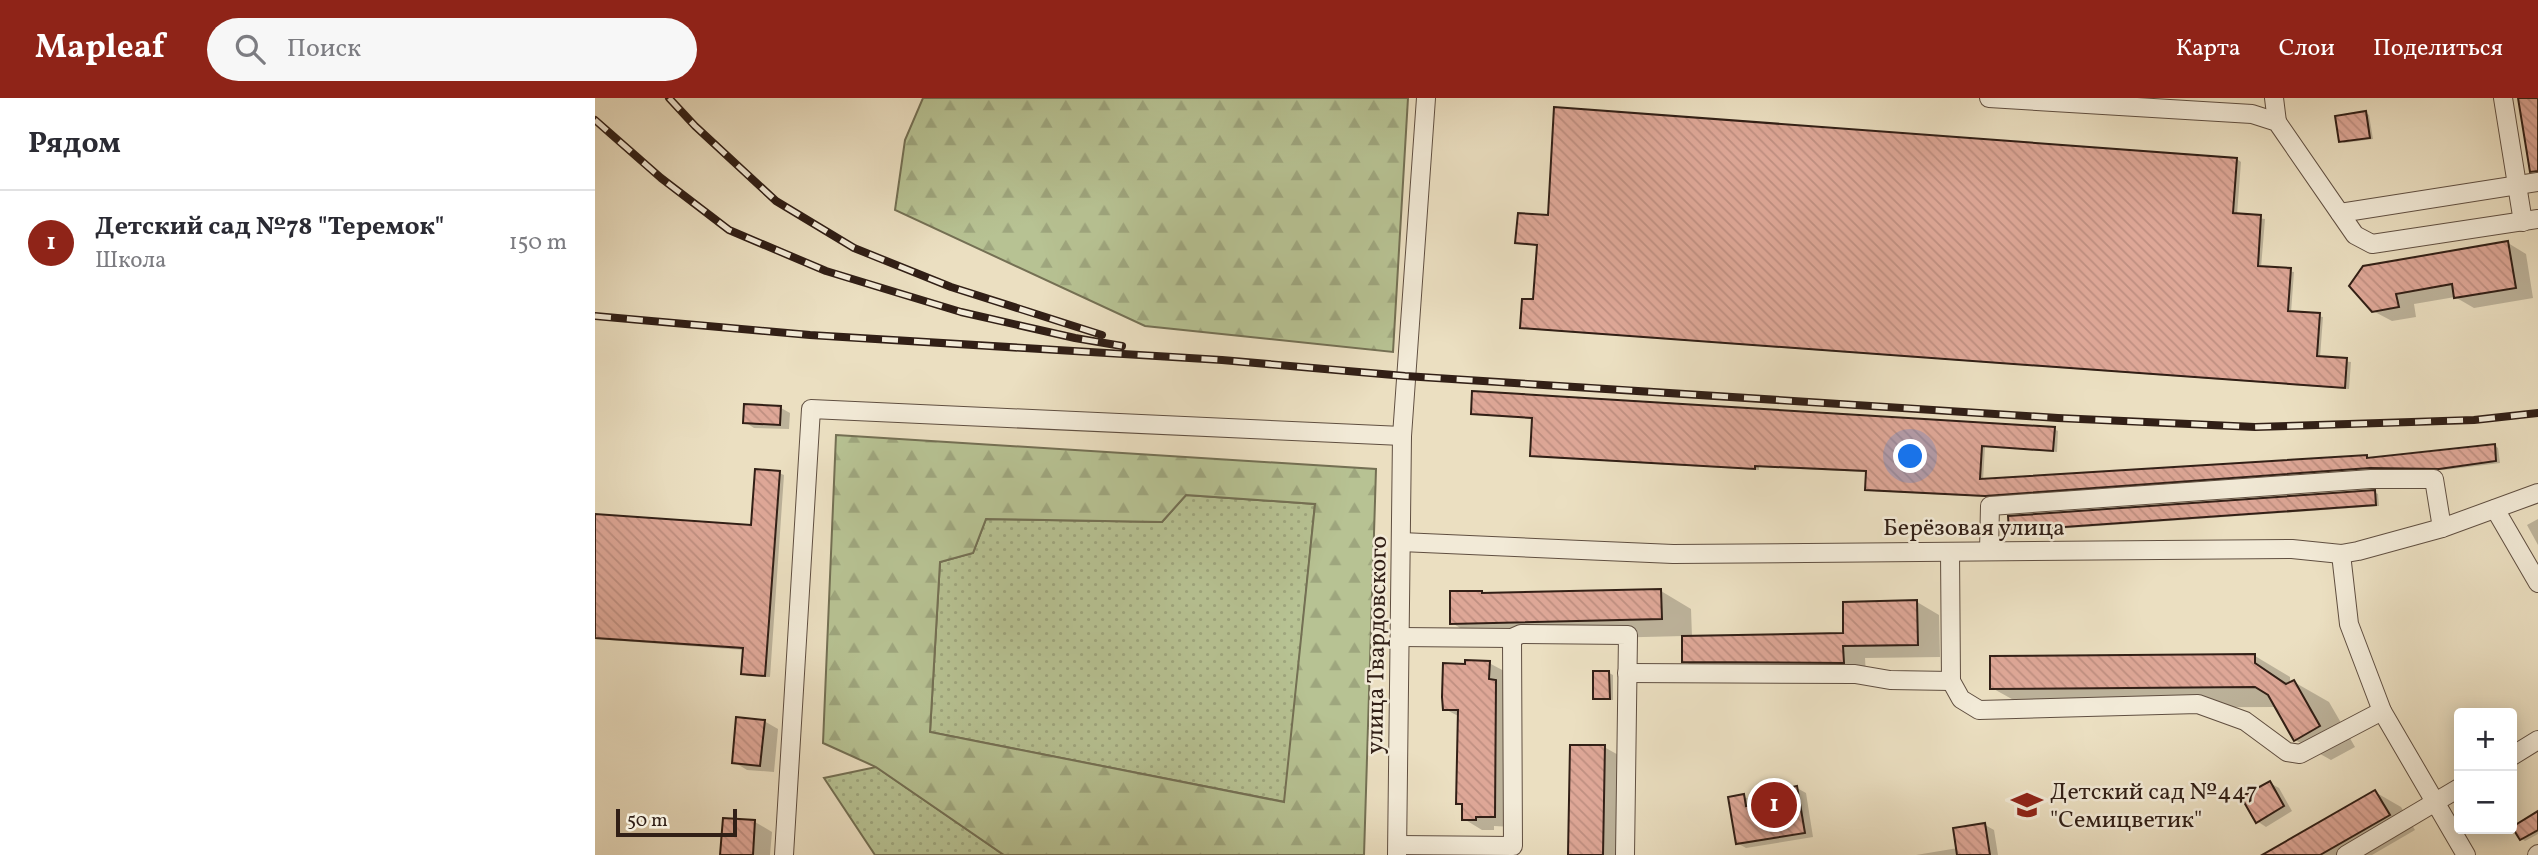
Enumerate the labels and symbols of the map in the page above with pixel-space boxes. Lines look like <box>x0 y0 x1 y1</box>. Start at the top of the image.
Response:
your location <box>1893 439 1927 473</box>
street label: Берёзовая улица <box>1883 512 2065 546</box>
street label: улица Твардовского <box>1359 535 1397 755</box>
place label: Детский сад №447 "Семицветик" <box>2050 776 2258 838</box>
pin: 1 <box>1751 779 1797 831</box>
school or university icon: Детский сад №447 "Семицветик" <box>2010 788 2044 822</box>
scale bar <box>616 806 737 838</box>

